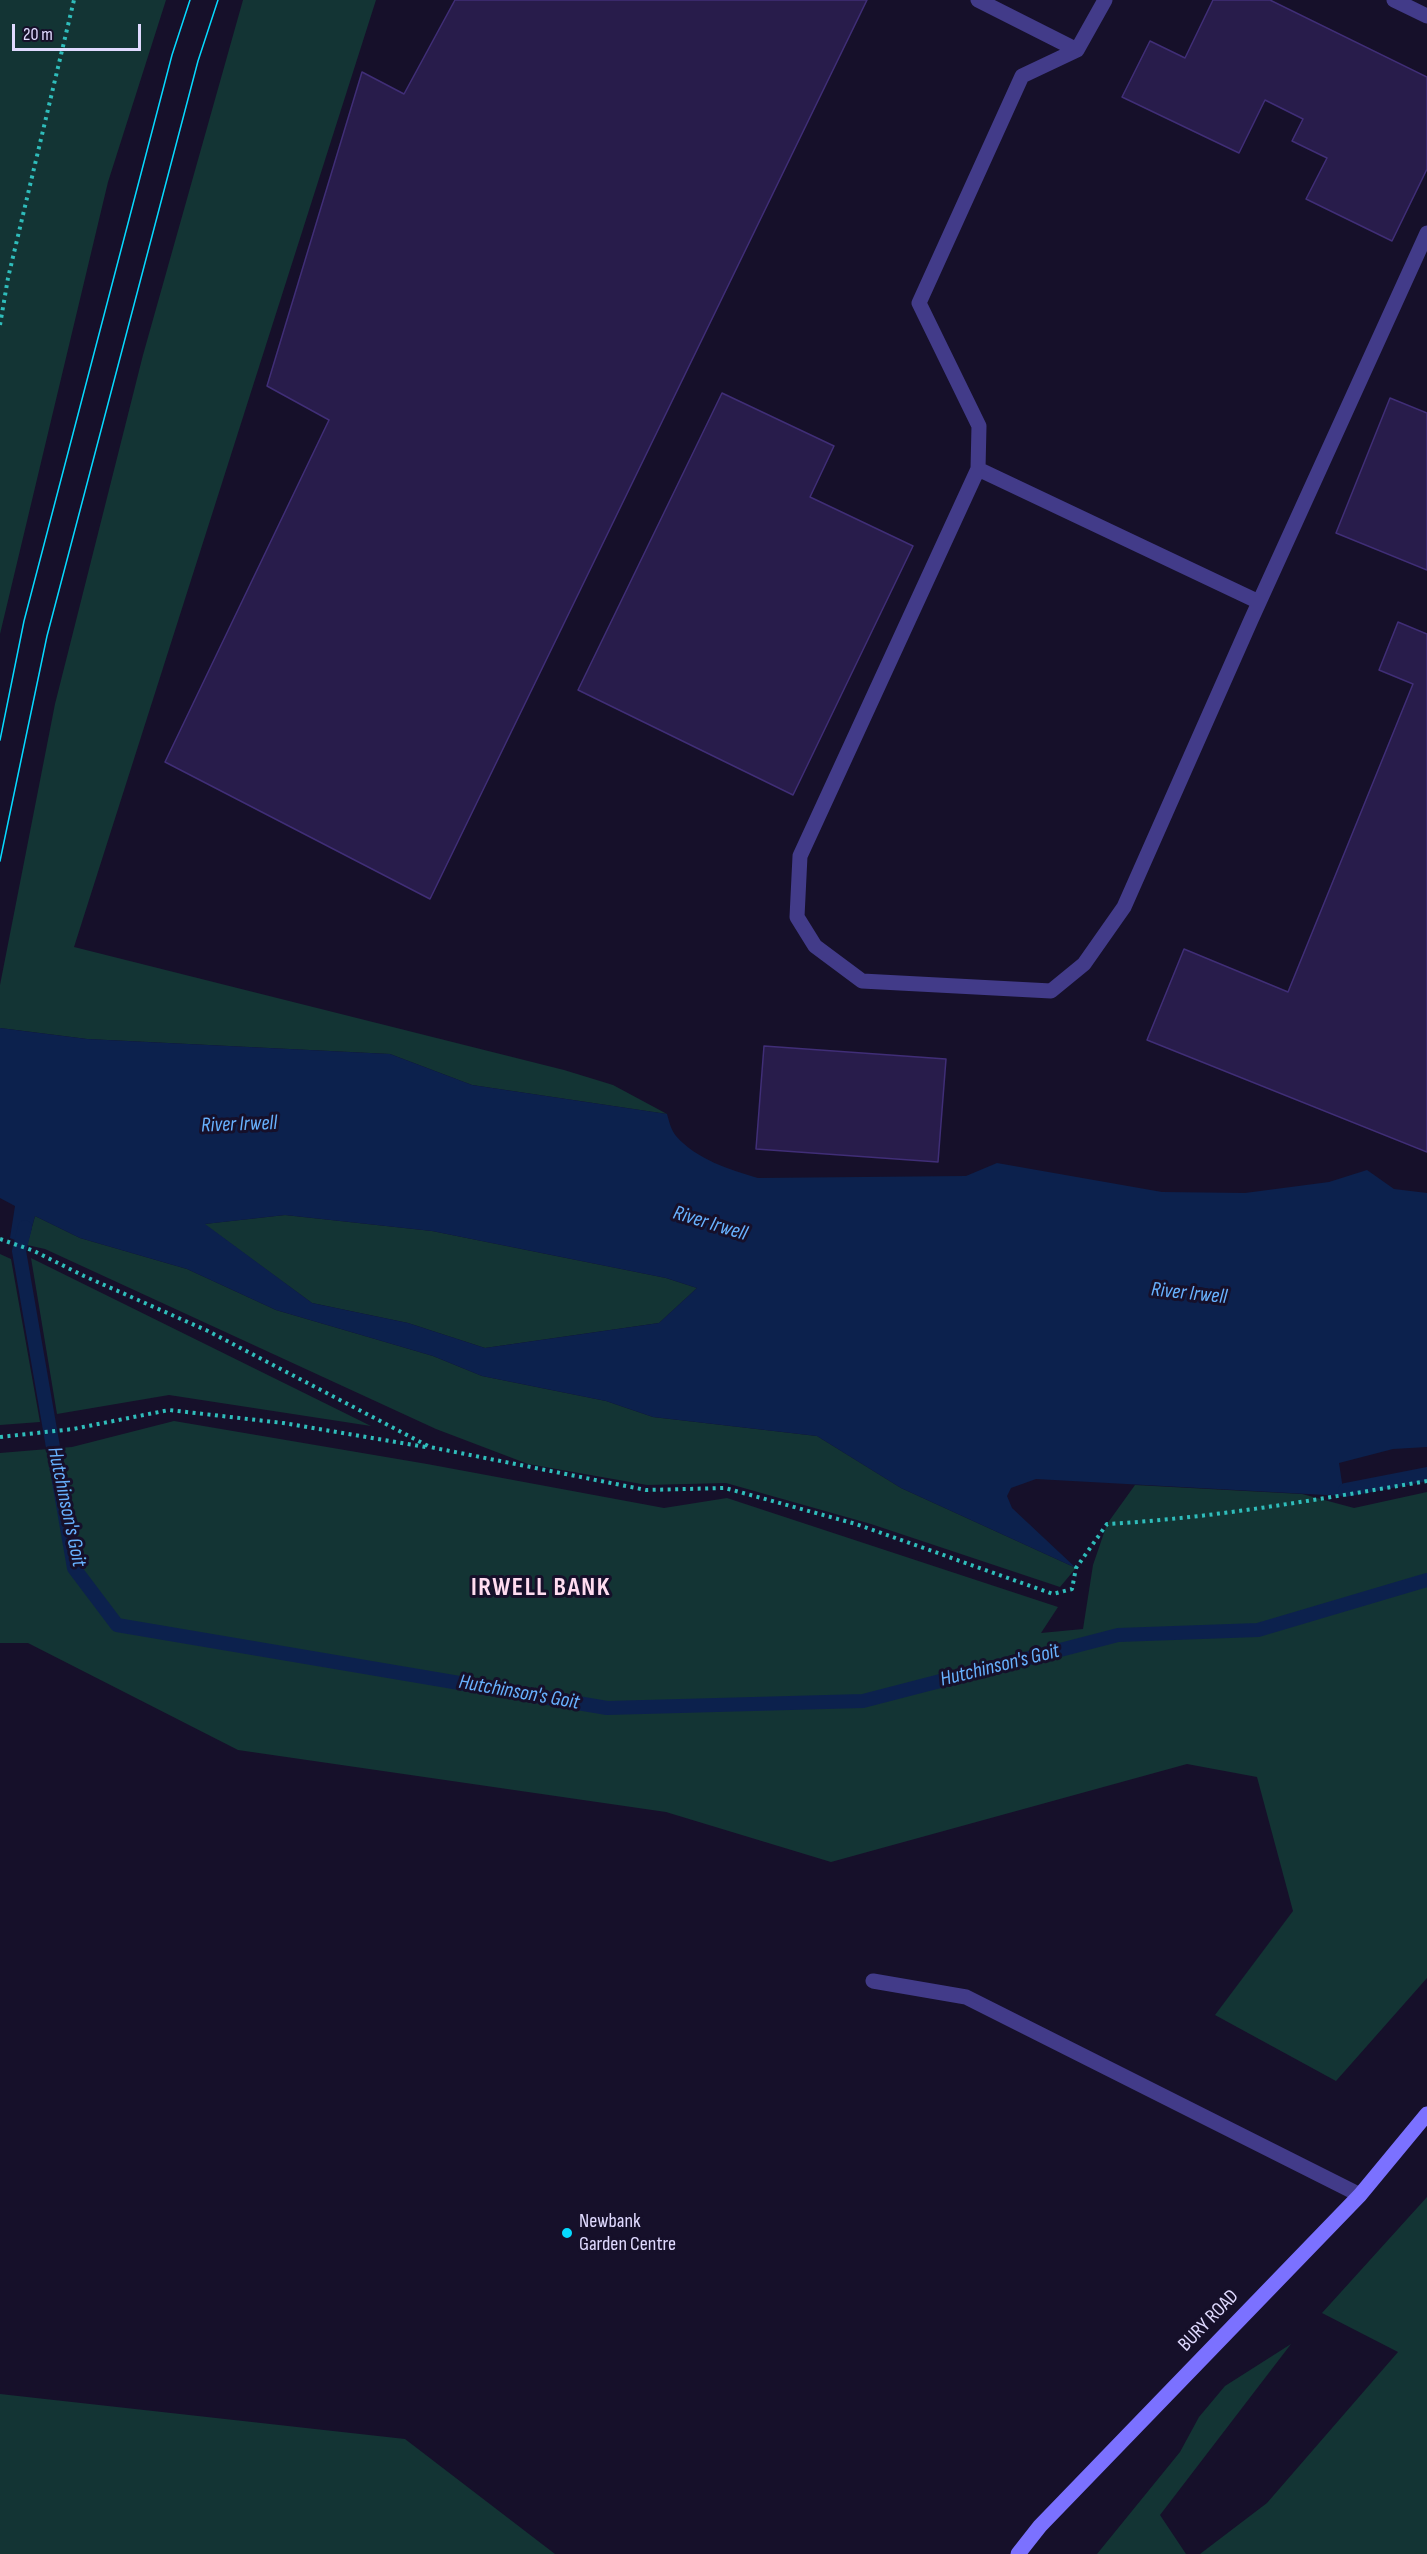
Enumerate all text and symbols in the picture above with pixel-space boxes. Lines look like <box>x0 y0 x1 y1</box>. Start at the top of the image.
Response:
scale bar <box>15 12 144 50</box>
text: 20 m <box>23 24 53 45</box>
water label: River Irwell <box>201 1111 277 1139</box>
water label: River Irwell <box>670 1201 750 1247</box>
water label: River Irwell <box>1150 1277 1228 1311</box>
water label: Hutchinson's Goit <box>41 1445 91 1569</box>
district label: IRWELL BANK <box>471 1572 611 1604</box>
water label: Hutchinson's Goit <box>938 1639 1062 1693</box>
water label: Hutchinson's Goit <box>457 1670 581 1716</box>
place label: Newbank Garden Centre <box>579 2210 676 2257</box>
marker: Newbank Garden Centre <box>560 2226 574 2240</box>
street label: BURY ROAD <box>1174 2285 1244 2357</box>

